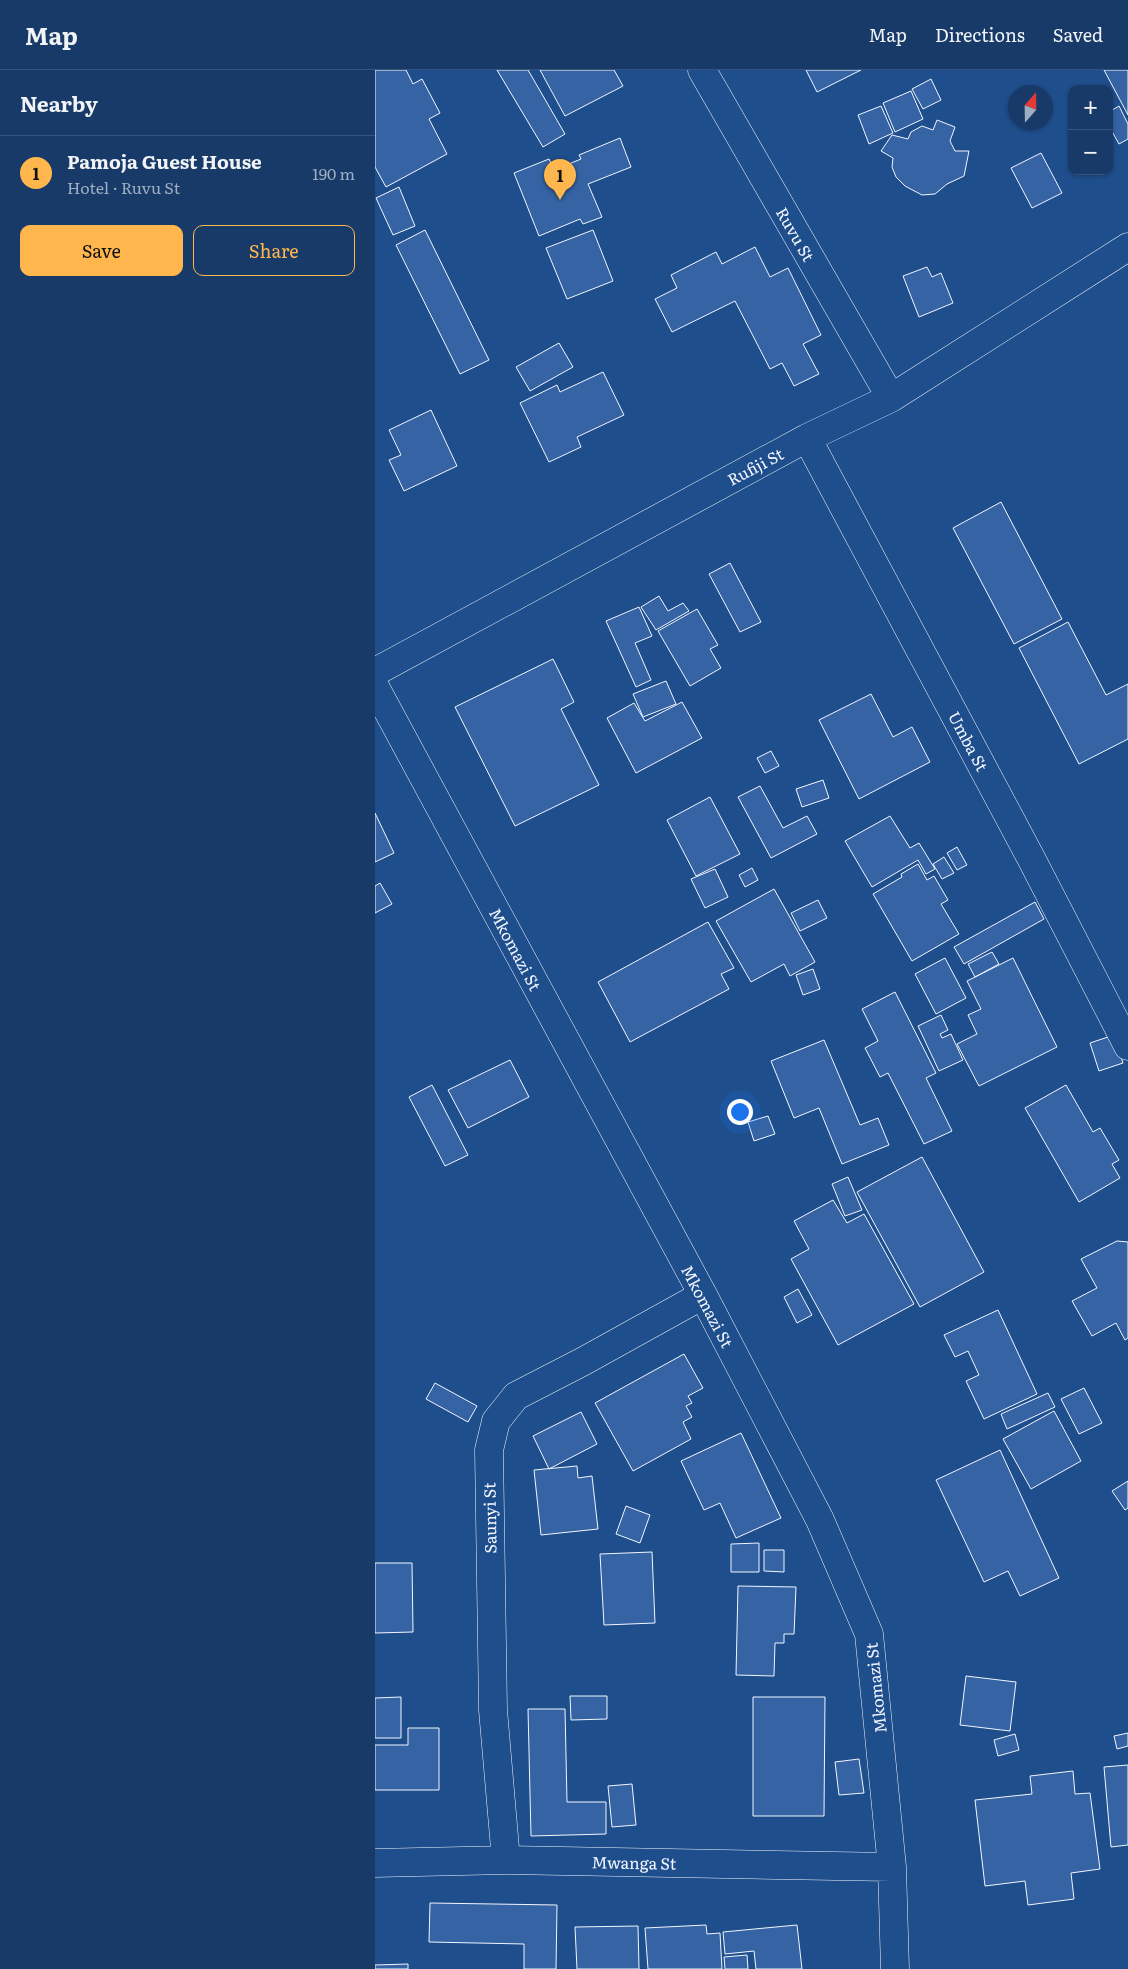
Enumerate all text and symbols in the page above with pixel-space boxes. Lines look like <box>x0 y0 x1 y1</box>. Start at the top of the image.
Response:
text: Map <box>25 17 78 52</box>
text: Map <box>869 21 907 48</box>
text: Directions <box>935 21 1025 48</box>
text: Saved <box>1053 21 1103 48</box>
north arrow <box>1008 85 1053 130</box>
map controls <box>1068 85 1113 175</box>
button: + <box>1068 85 1113 130</box>
text: Nearby <box>20 87 98 118</box>
button: − <box>1068 130 1113 175</box>
text: Pamoja Guest House <box>67 147 262 175</box>
pin: 1 <box>544 159 576 200</box>
text: 1 <box>33 161 39 185</box>
text: 190 m <box>312 161 355 185</box>
text: Hotel · Ruvu St <box>67 175 180 199</box>
street label: Ruvu St <box>771 202 821 266</box>
button: Save <box>20 225 183 276</box>
button: Share <box>193 225 355 276</box>
street label: Rufiji St <box>723 441 788 491</box>
street label: Umba St <box>943 707 995 776</box>
street label: Mkomazi St <box>484 903 548 995</box>
your location <box>727 1099 753 1125</box>
street label: Mkomazi St <box>676 1260 740 1352</box>
street label: Saunyi St <box>476 1482 502 1554</box>
street label: Mkomazi St <box>858 1641 892 1734</box>
street label: Mwanga St <box>592 1849 677 1875</box>

